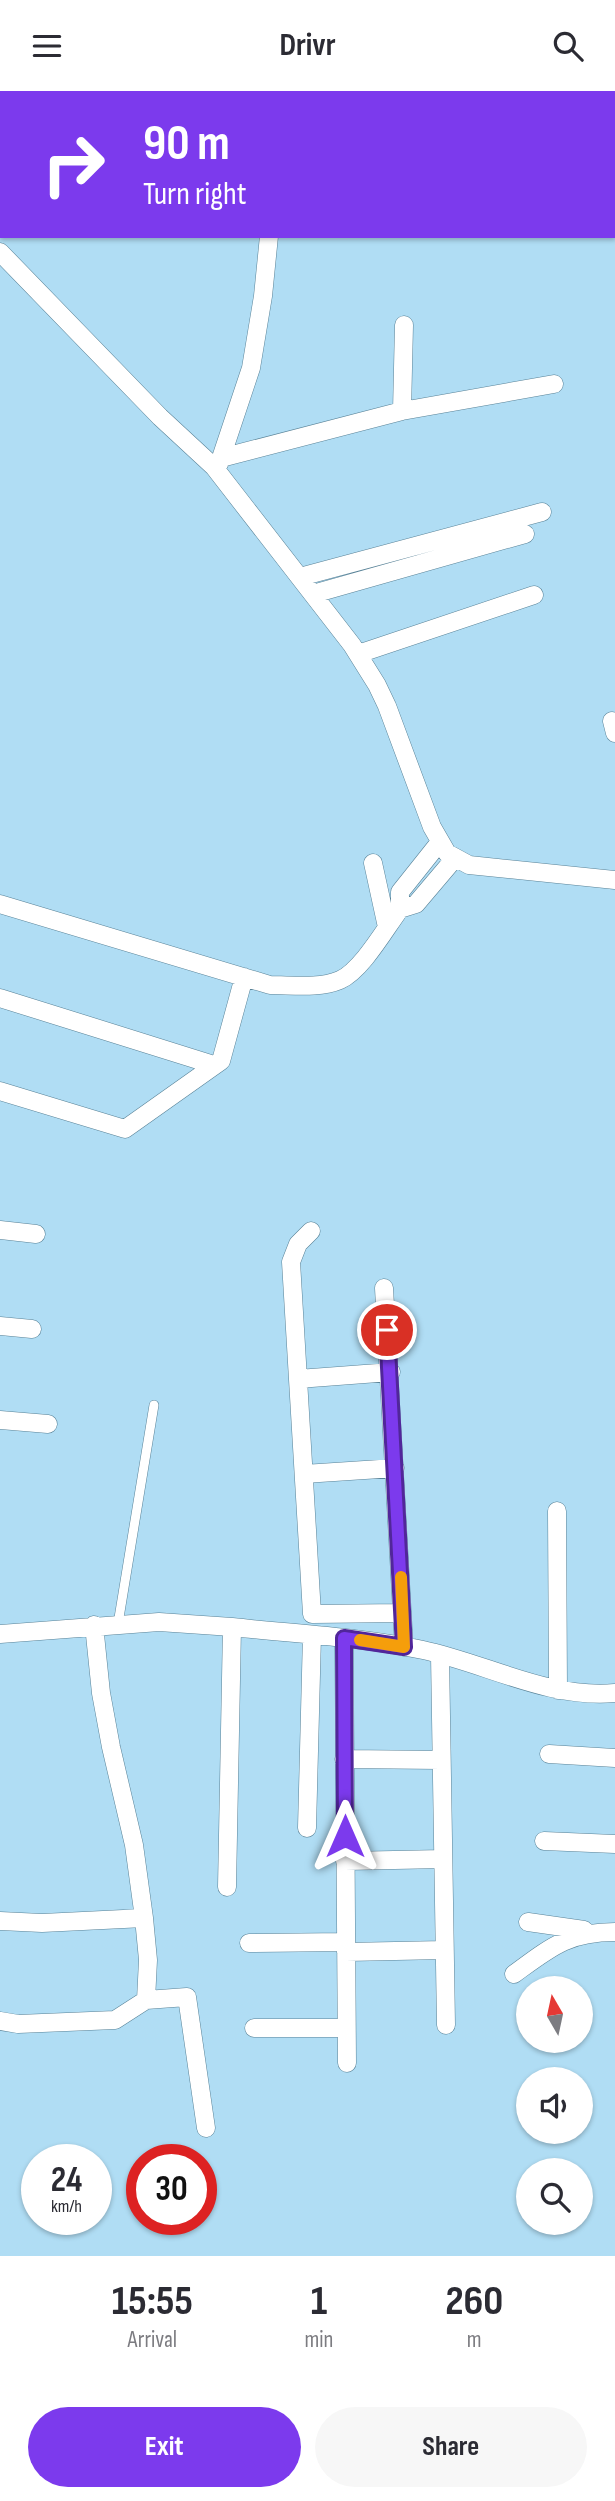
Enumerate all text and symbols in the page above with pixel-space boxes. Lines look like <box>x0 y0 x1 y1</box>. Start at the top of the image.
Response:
text: Drivr <box>279 26 336 65</box>
icon: menu <box>28 27 66 65</box>
icon: search <box>549 27 587 65</box>
text: 90 m <box>143 115 230 174</box>
icon: right <box>28 119 119 210</box>
text: Turn right <box>143 175 247 214</box>
pin <box>357 1300 417 1360</box>
icon: arrive <box>368 1311 406 1349</box>
position arrow <box>308 1799 382 1873</box>
north arrow <box>516 1976 593 2053</box>
map controls <box>516 1976 593 2235</box>
button: sound <box>516 2067 593 2144</box>
speed limit sign: 30 <box>126 2144 217 2235</box>
button: search <box>516 2158 593 2235</box>
text: 24 <box>51 2159 82 2202</box>
text: km/h <box>51 2196 82 2217</box>
text: 15:55 <box>112 2276 193 2327</box>
text: 1 <box>311 2276 327 2327</box>
text: 260 <box>445 2276 503 2327</box>
text: Arrival <box>128 2326 177 2354</box>
text: min <box>305 2326 333 2354</box>
text: m <box>467 2326 482 2354</box>
button: Exit <box>28 2407 301 2487</box>
button: Share <box>315 2407 587 2487</box>

